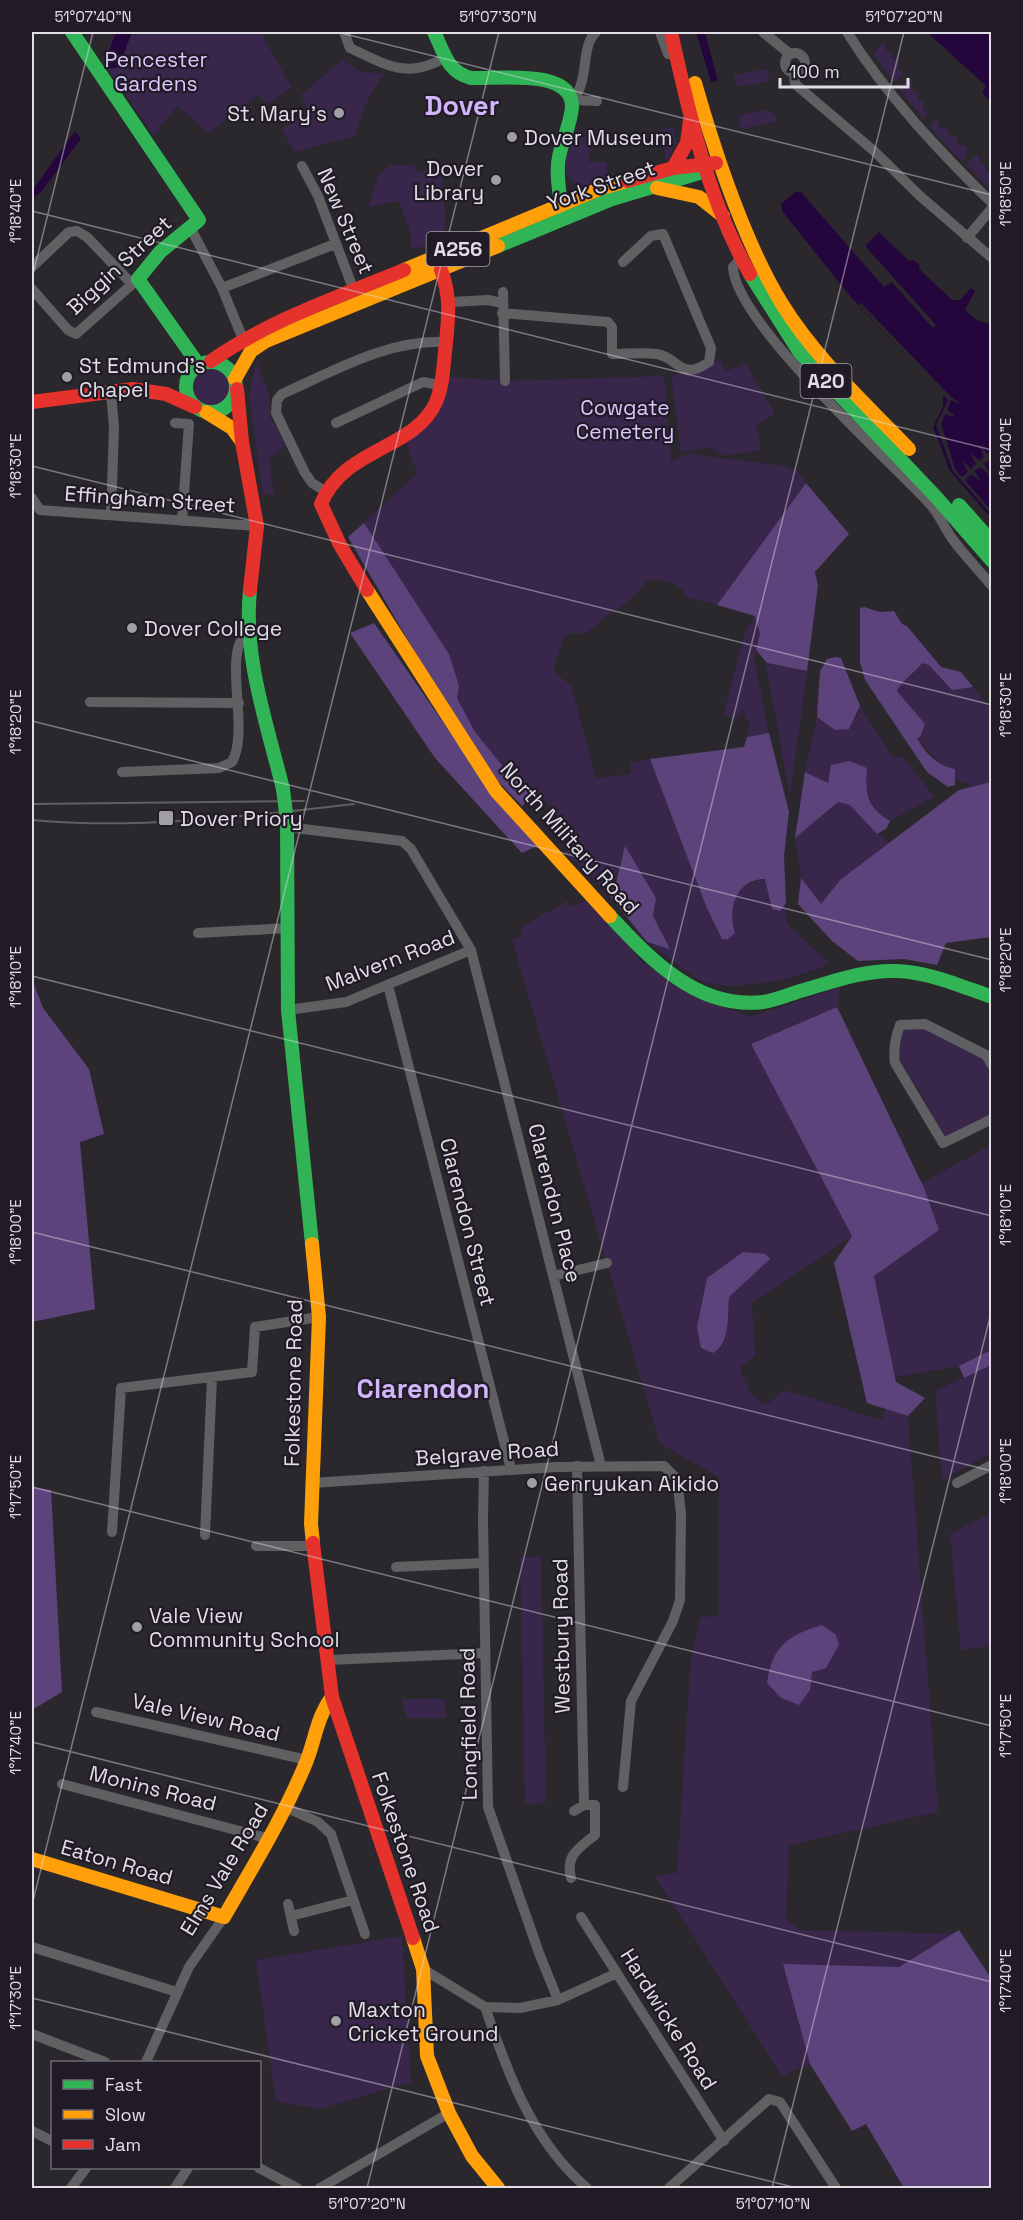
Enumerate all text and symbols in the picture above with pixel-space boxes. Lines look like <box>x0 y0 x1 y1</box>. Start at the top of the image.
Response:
text: 51°07'40"N <box>54 7 132 26</box>
text: 51°07'30"N <box>459 7 537 26</box>
text: 51°07'20"N <box>865 7 943 26</box>
park label: Pencester Gardens <box>104 46 208 97</box>
scale bar <box>780 51 908 89</box>
text: 100 m <box>789 60 840 83</box>
district label: Dover <box>425 88 499 123</box>
place label: St. Mary's <box>227 100 327 127</box>
marker: St. Mary's <box>332 106 346 120</box>
place label: Dover Museum <box>524 124 673 151</box>
marker: Dover Museum <box>505 130 519 144</box>
street label: York Street <box>543 154 659 216</box>
place label: Dover Library <box>413 155 484 206</box>
text: 1°18'50"E <box>996 162 1015 226</box>
street label: New Street <box>312 164 380 278</box>
marker: Dover Library <box>489 173 503 187</box>
text: 1°18'40"E <box>6 179 25 243</box>
street label: Biggin Street <box>61 210 177 320</box>
road number: A256 <box>426 232 490 266</box>
place label: St Edmund's Chapel <box>79 352 206 403</box>
road number: A20 <box>800 364 852 398</box>
marker: St Edmund's Chapel <box>60 370 74 384</box>
park label: Cowgate Cemetery <box>576 394 674 445</box>
text: 1°18'40"E <box>996 418 1015 482</box>
text: 1°18'30"E <box>6 434 25 498</box>
street label: Effingham Street <box>64 480 236 518</box>
place label: Dover College <box>144 615 282 642</box>
marker: Dover College <box>125 621 139 635</box>
text: 1°18'30"E <box>996 673 1015 737</box>
text: 1°18'20"E <box>6 690 25 754</box>
street label: North Military Road <box>494 756 646 920</box>
place label: Dover Priory <box>180 805 303 832</box>
marker: Dover Priory <box>157 809 175 827</box>
street label: Malvern Road <box>321 923 459 997</box>
text: 1°18'20"E <box>996 928 1015 992</box>
text: 1°18'10"E <box>6 946 25 1008</box>
street label: Clarendon Place <box>522 1121 588 1285</box>
street label: Clarendon Street <box>434 1135 502 1309</box>
text: 1°18'10"E <box>996 1184 1015 1246</box>
text: 1°18'00"E <box>6 1199 25 1265</box>
street label: Folkestone Road <box>278 1299 308 1467</box>
district label: Clarendon <box>357 1371 489 1406</box>
street label: Belgrave Road <box>414 1435 560 1471</box>
text: 1°18'00"E <box>996 1438 1015 1504</box>
text: 1°17'50"E <box>6 1455 25 1519</box>
place label: Genryukan Aikido <box>544 1470 719 1497</box>
marker: Genryukan Aikido <box>525 1476 539 1490</box>
street label: Westbury Road <box>546 1558 576 1714</box>
place label: Vale View Community School <box>149 1602 340 1653</box>
marker: Vale View Community School <box>130 1620 144 1634</box>
street label: Longfield Road <box>453 1647 483 1801</box>
street label: Vale View Road <box>129 1687 283 1747</box>
text: 1°17'50"E <box>996 1694 1015 1758</box>
text: 1°17'40"E <box>6 1711 25 1775</box>
street label: Monins Road <box>87 1759 219 1817</box>
street label: Folkestone Road <box>366 1768 446 1936</box>
street label: Elms Vale Road <box>174 1798 274 1940</box>
street label: Eaton Road <box>58 1833 176 1891</box>
street label: Hardwicke Road <box>615 1943 723 2095</box>
text: 1°17'40"E <box>996 1949 1015 2013</box>
text: 1°17'30"E <box>6 1966 25 2030</box>
place label: Maxton Cricket Ground <box>348 1996 499 2047</box>
marker: Maxton Cricket Ground <box>329 2014 343 2028</box>
legend <box>51 2061 261 2169</box>
text: Fast <box>105 2073 142 2096</box>
text: Slow <box>105 2103 146 2126</box>
text: Jam <box>105 2133 141 2156</box>
text: 51°07'20"N <box>328 2194 406 2213</box>
text: 51°07'10"N <box>736 2194 810 2213</box>

